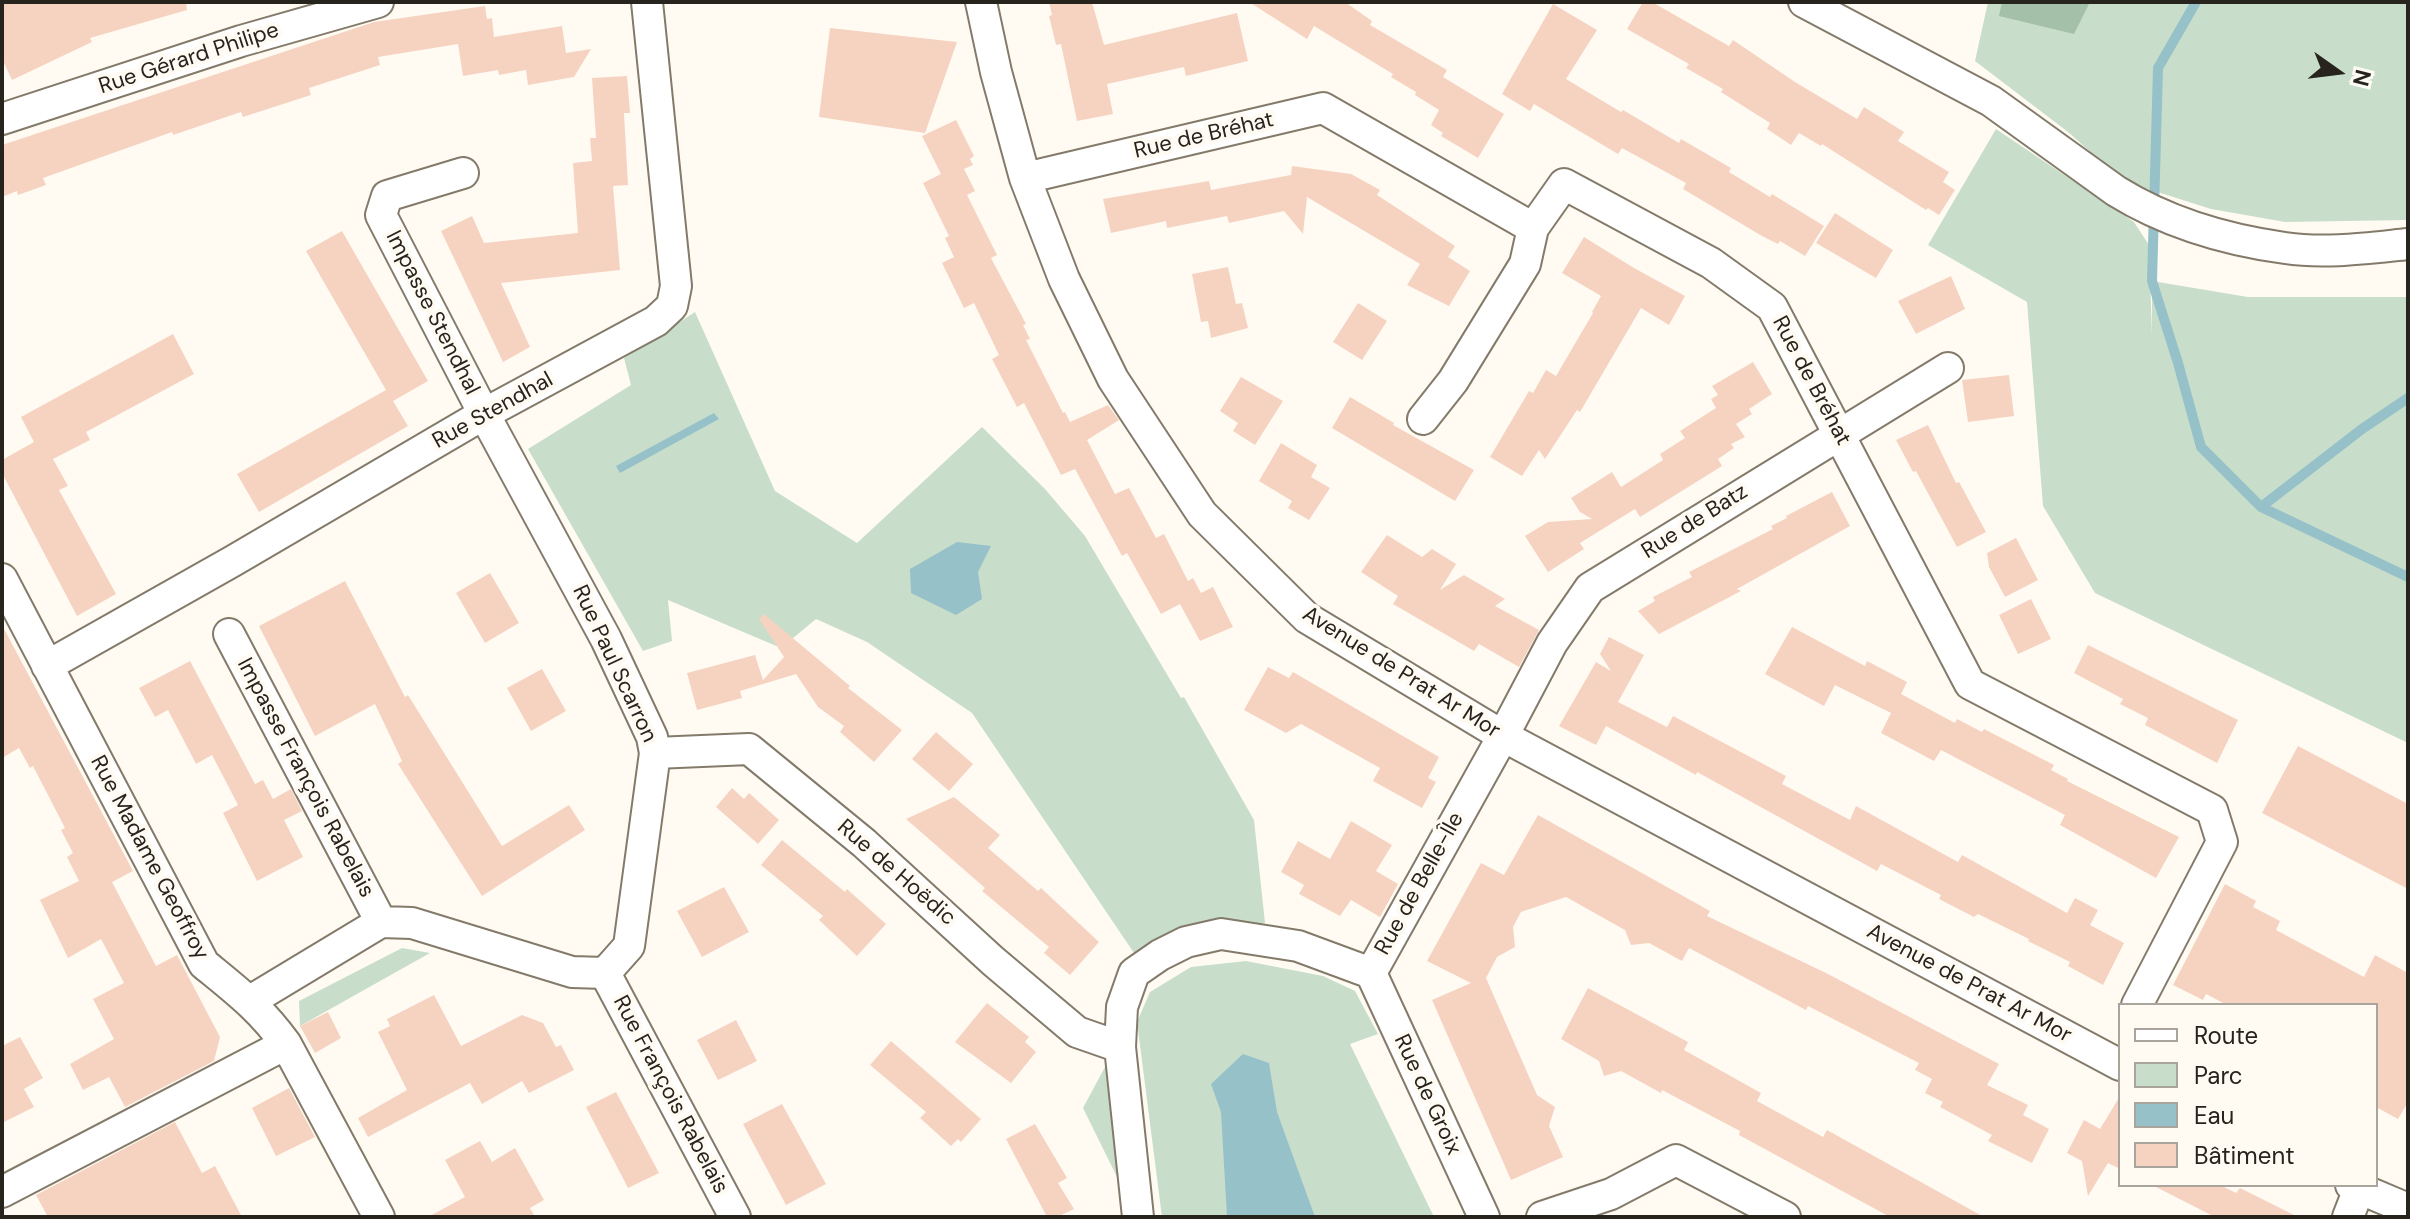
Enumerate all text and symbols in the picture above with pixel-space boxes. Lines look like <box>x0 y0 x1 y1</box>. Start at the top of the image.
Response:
street label: Rue Gérard Philipe <box>96 17 282 101</box>
north arrow <box>2298 32 2378 112</box>
text: N <box>2346 67 2378 89</box>
street label: Rue de Bréhat <box>1132 107 1276 165</box>
street label: Impasse Stendhal <box>379 227 485 399</box>
street label: Rue de Bréhat <box>1766 312 1856 450</box>
street label: Rue Stendhal <box>428 367 558 455</box>
street label: Rue de Batz <box>1637 479 1753 565</box>
street label: Rue Paul Scarron <box>566 581 662 747</box>
street label: Avenue de Prat Ar Mor <box>1297 601 1505 745</box>
street label: Impasse François Rabelais <box>231 654 379 902</box>
street label: Rue Madame Geoffroy <box>84 751 214 965</box>
street label: Rue de Belle-Île <box>1370 808 1470 960</box>
street label: Rue de Hoëdic <box>831 814 961 932</box>
street label: Avenue de Prat Ar Mor <box>1862 919 2076 1049</box>
street label: Rue François Rabelais <box>607 991 733 1199</box>
legend <box>2118 1003 2378 1187</box>
text: Route <box>2194 1020 2258 1051</box>
street label: Rue de Groix <box>1388 1031 1466 1159</box>
text: Parc <box>2194 1060 2243 1091</box>
text: Eau <box>2194 1100 2234 1131</box>
text: Bâtiment <box>2194 1140 2295 1171</box>

